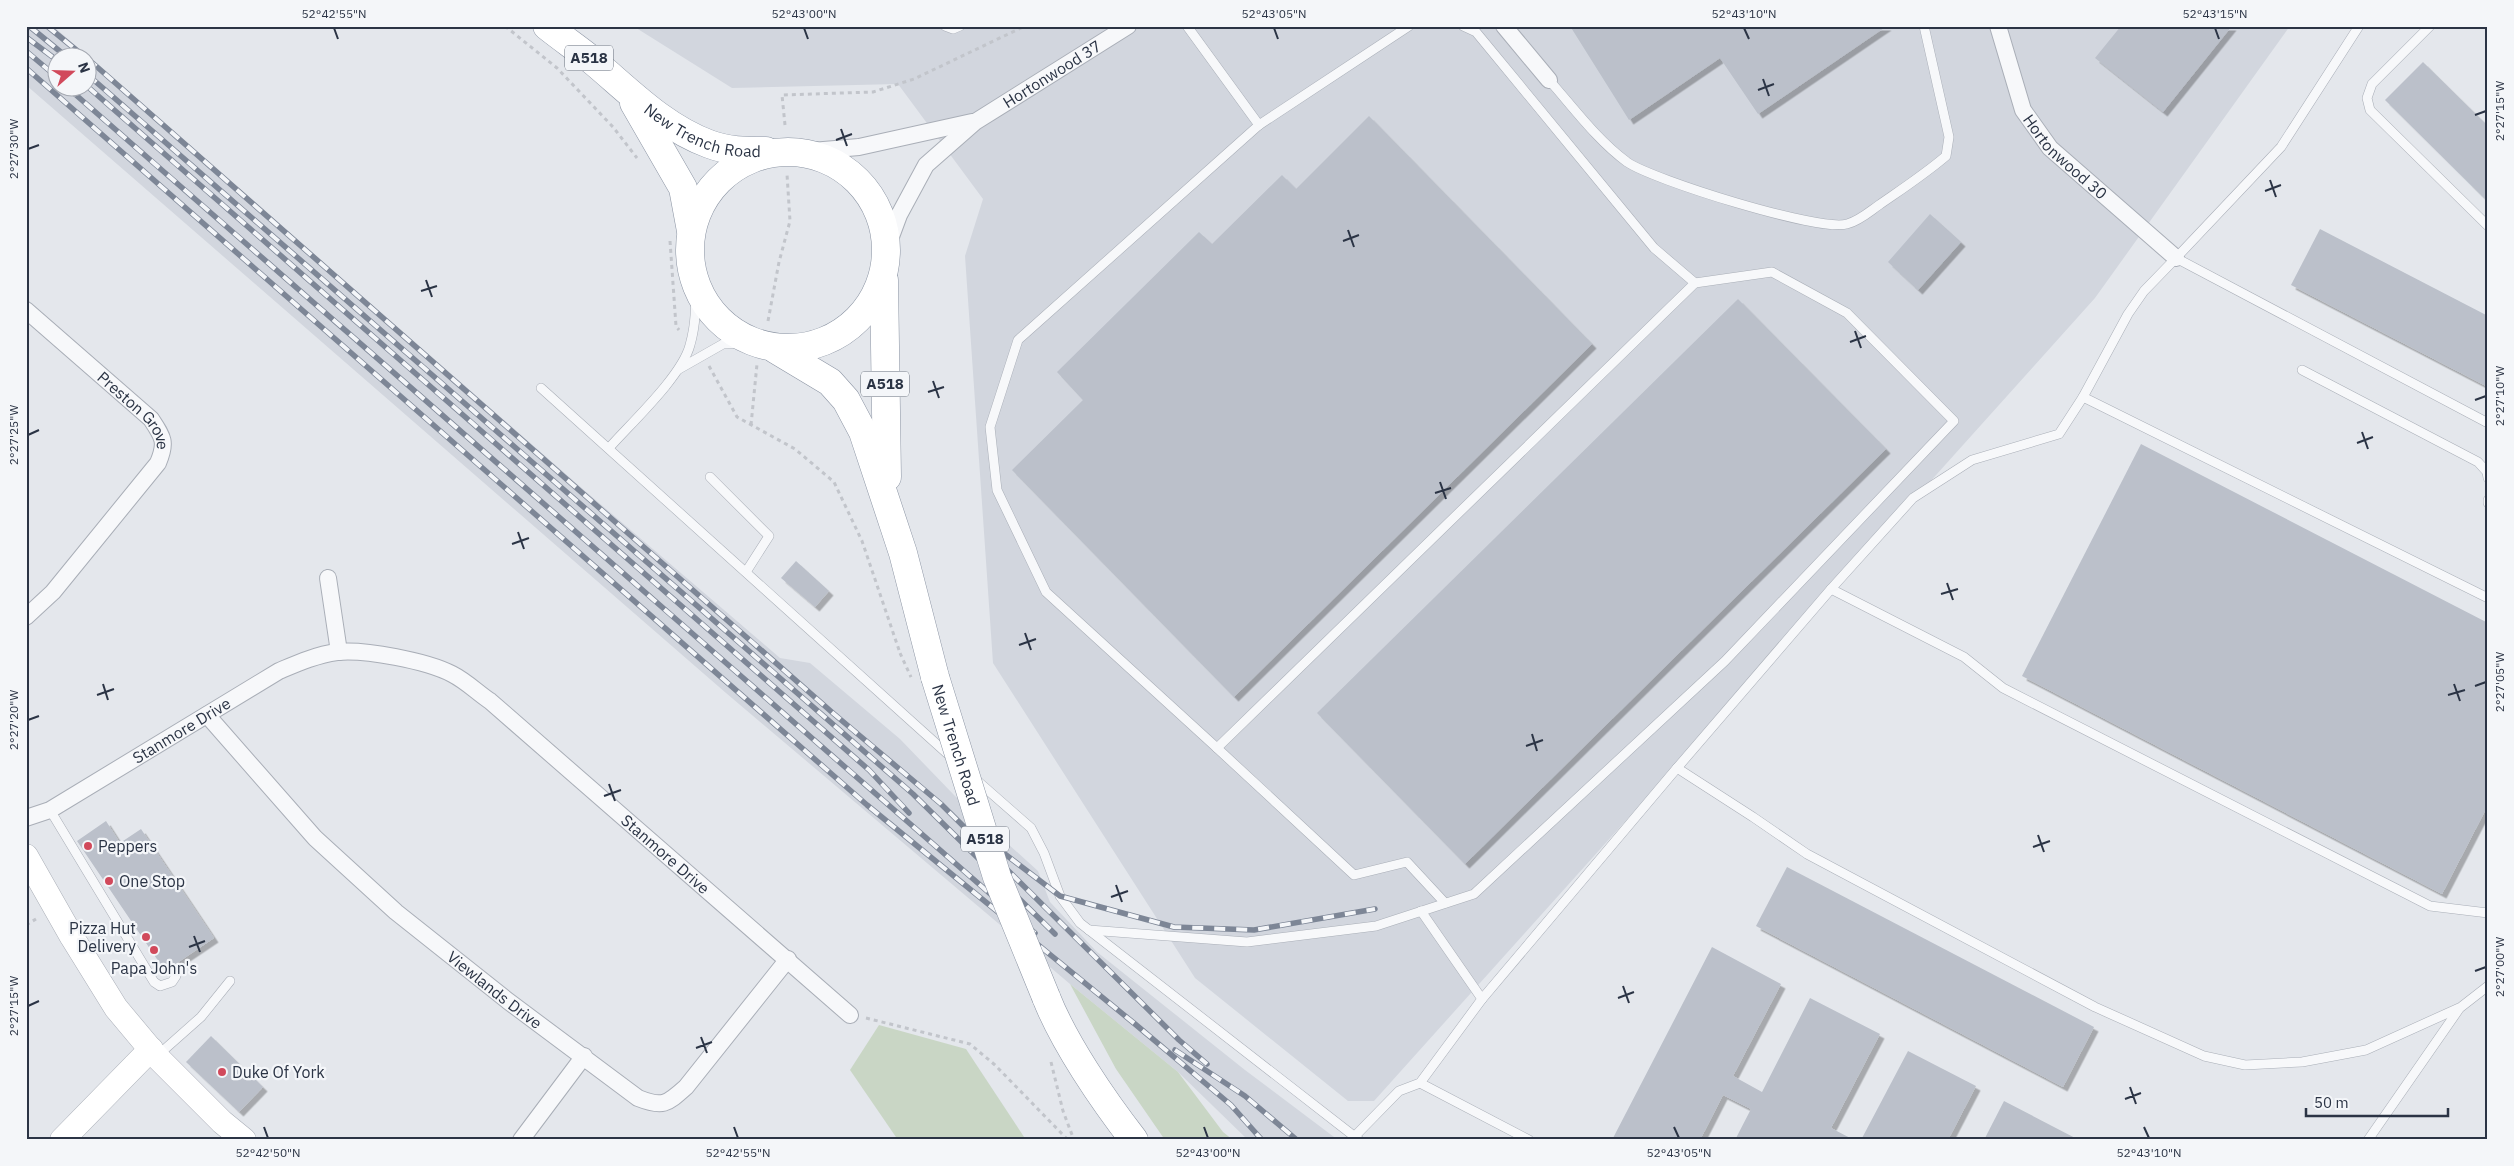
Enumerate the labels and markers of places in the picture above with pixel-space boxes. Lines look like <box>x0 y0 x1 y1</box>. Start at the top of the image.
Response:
place label: Peppers <box>98 836 157 856</box>
marker: Peppers <box>82 840 94 852</box>
place label: One Stop <box>119 871 185 891</box>
marker: One Stop <box>103 875 115 887</box>
place label: Pizza Hut Delivery <box>69 918 136 956</box>
marker: Pizza Hut Delivery <box>140 931 152 943</box>
marker: Papa John's <box>148 944 160 956</box>
place label: Papa John's <box>111 958 197 978</box>
place label: Duke Of York <box>232 1062 325 1082</box>
marker: Duke Of York <box>216 1066 228 1078</box>

